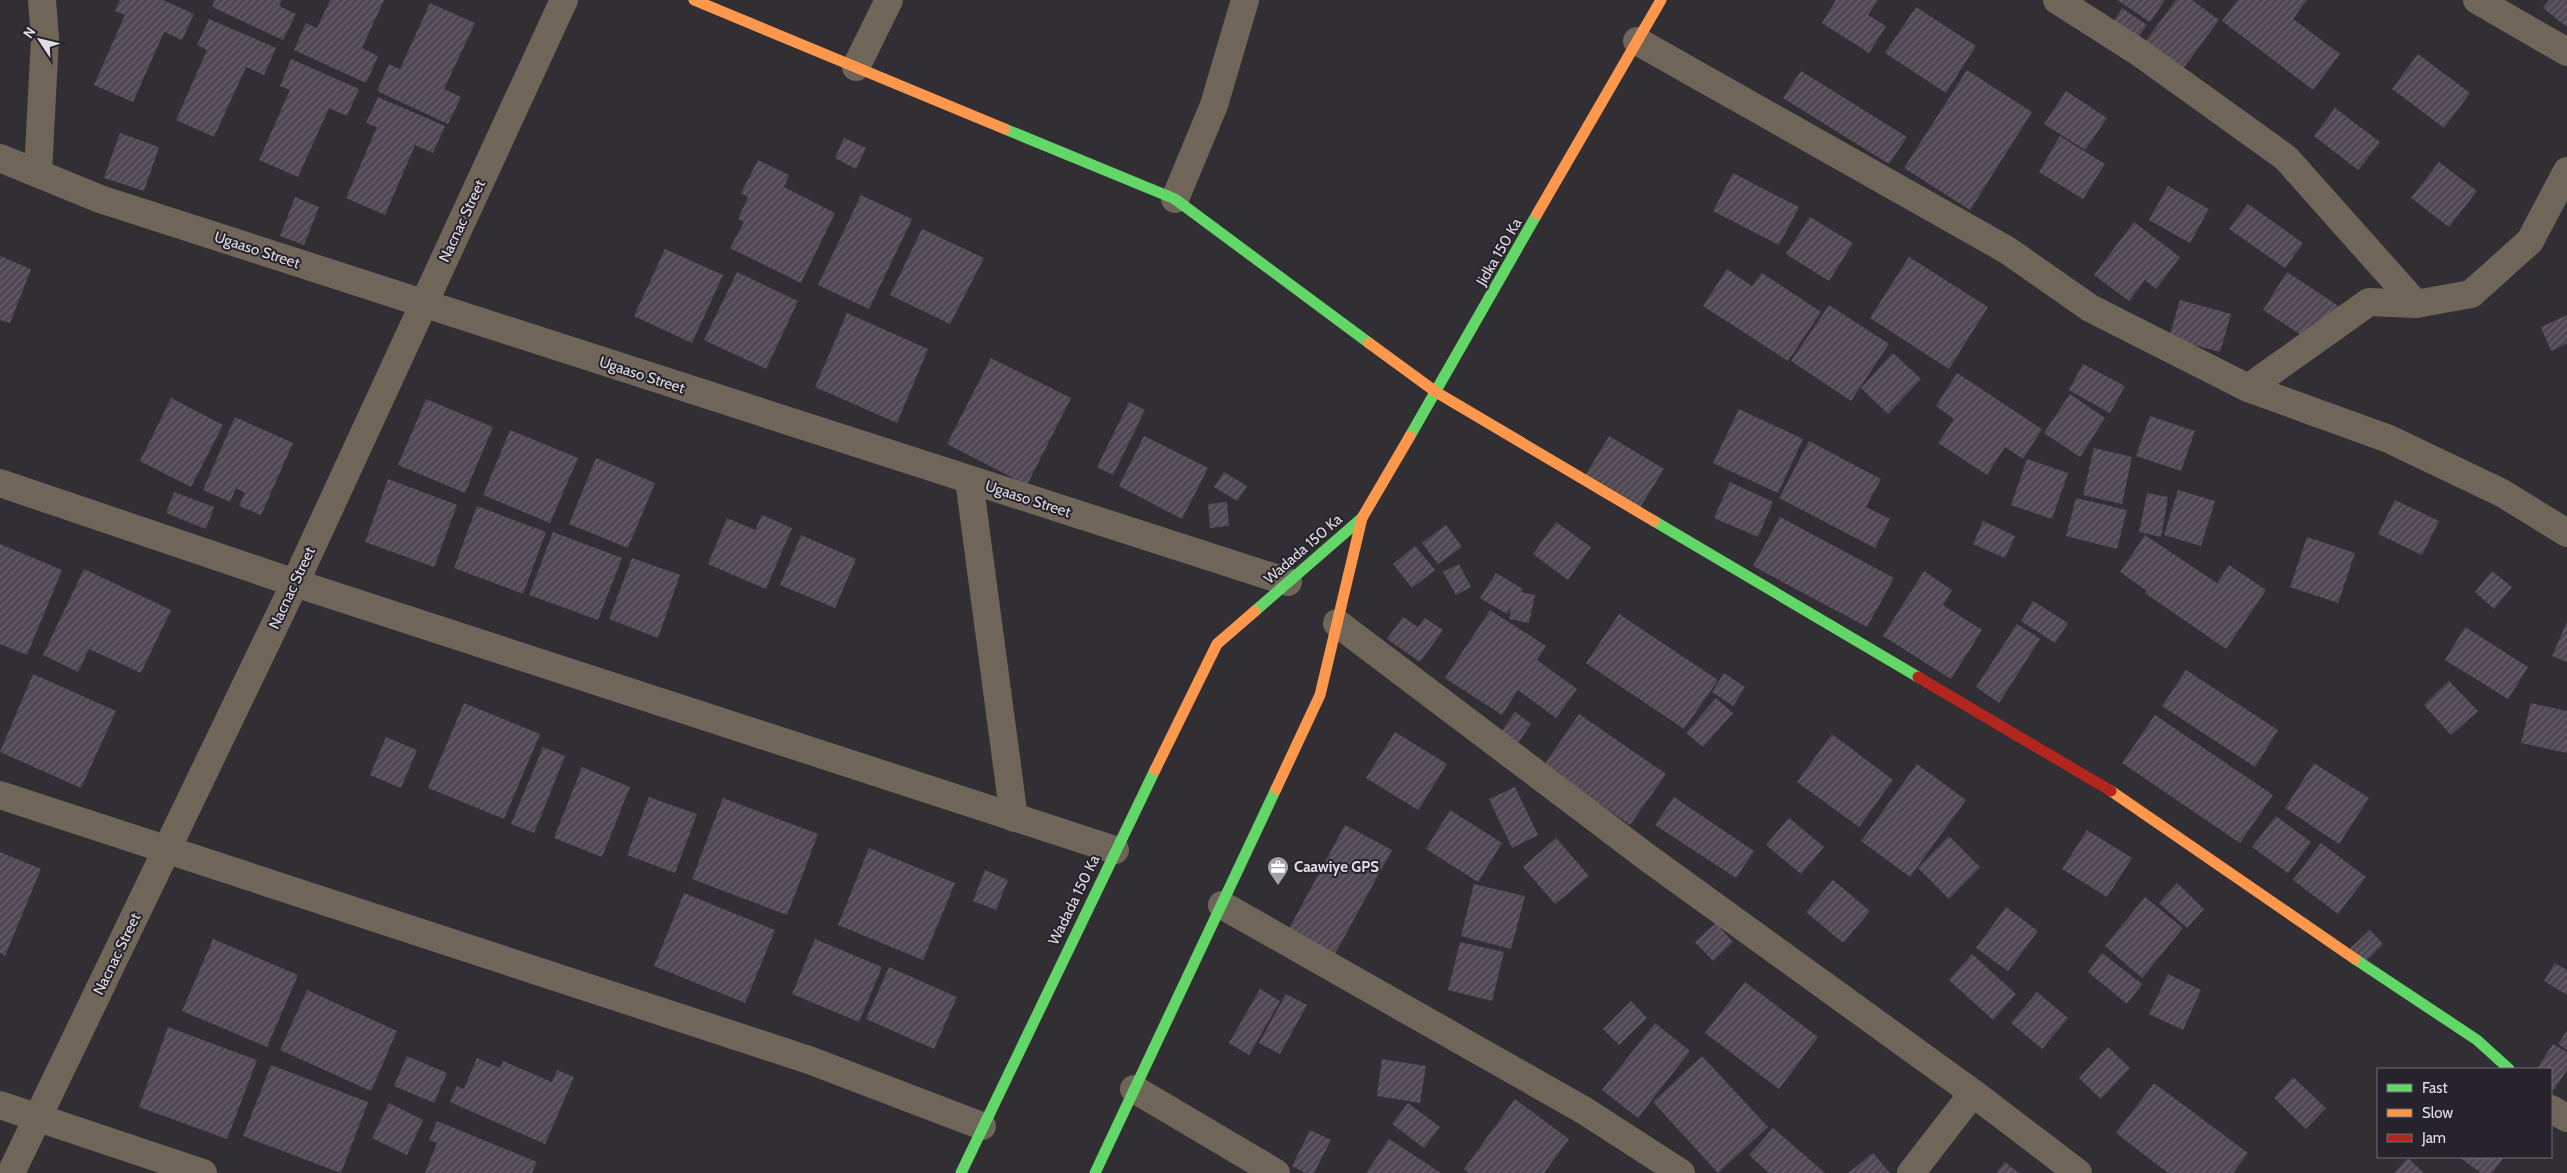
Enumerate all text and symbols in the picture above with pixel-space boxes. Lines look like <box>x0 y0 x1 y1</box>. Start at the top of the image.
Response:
north arrow <box>15 15 65 65</box>
text: N <box>19 23 40 42</box>
street label: Nacnac Street <box>435 177 489 265</box>
street label: Jidka 150 Ka <box>1472 214 1526 290</box>
street label: Ugaaso Street <box>212 228 302 272</box>
street label: Ugaaso Street <box>597 353 687 397</box>
street label: Ugaaso Street <box>983 477 1073 521</box>
street label: Wadada 150 Ka <box>1260 510 1346 588</box>
street label: Nacnac Street <box>265 544 319 632</box>
street label: Wadada 150 Ka <box>1044 851 1104 948</box>
office icon: Caawiye GPS <box>1266 855 1290 886</box>
place label: Caawiye GPS <box>1294 858 1379 876</box>
street label: Nacnac Street <box>89 910 145 998</box>
legend <box>2377 1068 2552 1158</box>
text: Fast <box>2422 1079 2447 1097</box>
text: Slow <box>2422 1104 2453 1122</box>
text: Jam <box>2421 1129 2446 1147</box>

